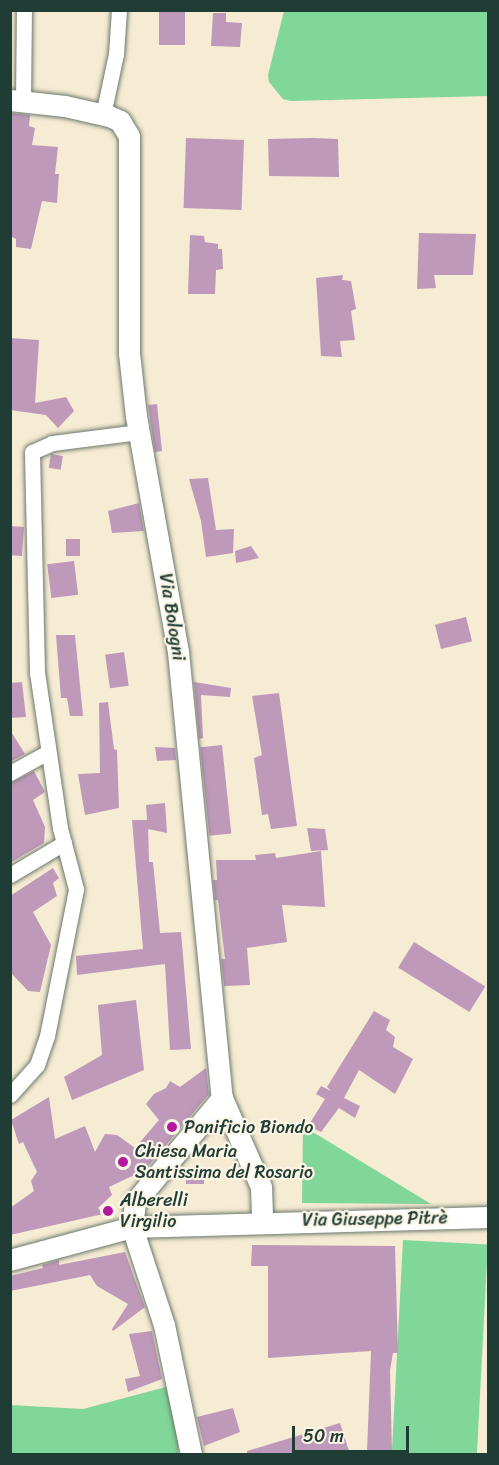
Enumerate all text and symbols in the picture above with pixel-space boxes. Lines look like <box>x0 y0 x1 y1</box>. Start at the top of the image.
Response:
street label: Via Bologni <box>154 572 190 662</box>
place label: Panificio Biondo <box>184 1116 313 1138</box>
marker: Panificio Biondo <box>165 1120 179 1134</box>
place label: Chiesa Maria Santissima del Rosario <box>135 1141 313 1184</box>
marker: Chiesa Maria Santissima del Rosario <box>116 1155 130 1169</box>
place label: Alberelli Virgilio <box>120 1190 188 1232</box>
marker: Alberelli Virgilio <box>101 1204 115 1218</box>
street label: Via Giuseppe Pitrè <box>302 1207 448 1231</box>
scale bar <box>295 1414 412 1452</box>
text: 50 m <box>303 1420 344 1452</box>

